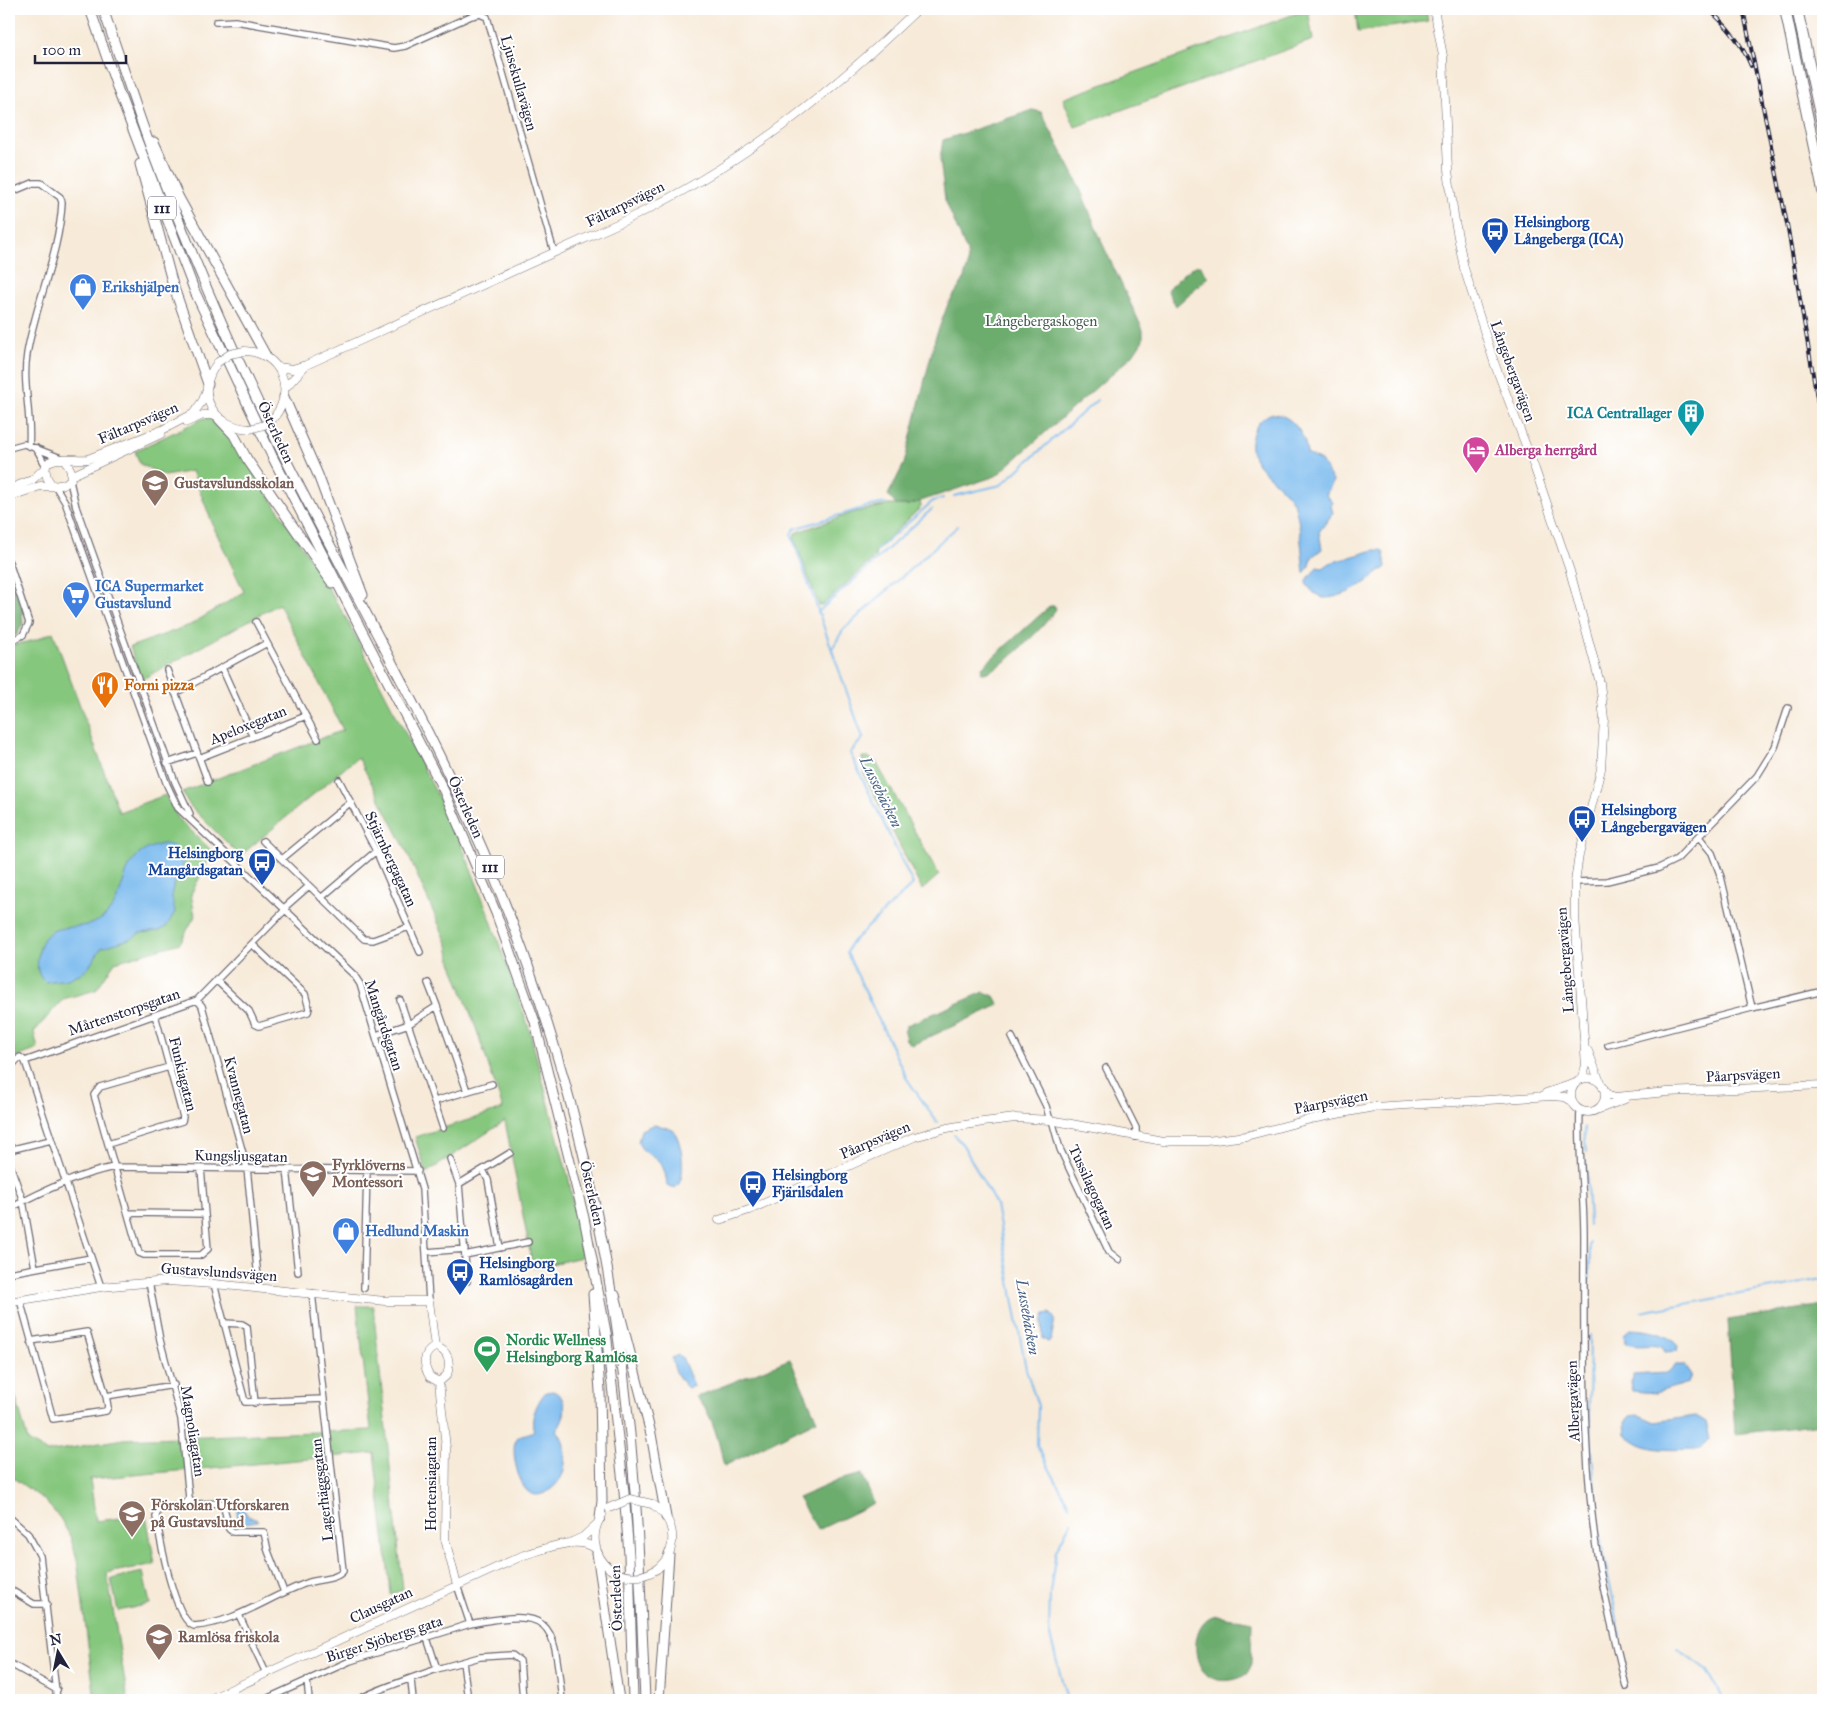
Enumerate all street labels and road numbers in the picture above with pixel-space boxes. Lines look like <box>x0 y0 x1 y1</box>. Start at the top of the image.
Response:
street label: Ljusekullavägen <box>497 33 541 133</box>
street label: Fältarpsvägen <box>583 177 667 231</box>
road number: 111 <box>148 197 176 220</box>
street label: Långebergavägen <box>1486 318 1540 424</box>
street label: Fältarpsvägen <box>95 398 181 448</box>
street label: Österleden <box>254 398 299 466</box>
street label: Apeloxegatan <box>206 701 289 749</box>
street label: Österleden <box>444 773 489 841</box>
street label: Stjärnbergagatan <box>361 808 421 910</box>
road number: 111 <box>476 856 504 879</box>
street label: Långebergavägen <box>1552 907 1578 1013</box>
street label: Mangårdsgatan <box>361 977 407 1073</box>
street label: Mårtenstorpsgatan <box>66 984 182 1040</box>
street label: Funkiagatan <box>165 1035 201 1113</box>
street label: Kvannegatan <box>220 1054 258 1136</box>
street label: Påarpsvägen <box>1705 1064 1781 1086</box>
street label: Påarpsvägen <box>1293 1086 1369 1118</box>
street label: Påarpsvägen <box>837 1117 913 1163</box>
street label: Tussilagogatan <box>1065 1142 1119 1232</box>
street label: Kungsljusgatan <box>194 1146 288 1166</box>
street label: Österleden <box>576 1159 609 1227</box>
street label: Gustavslundsvägen <box>160 1259 278 1285</box>
street label: Albergavägen <box>1563 1360 1583 1443</box>
street label: Magnoliagatan <box>177 1384 209 1478</box>
street label: Hortensiagatan <box>422 1437 440 1531</box>
street label: Lagerhäggsgatan <box>307 1438 337 1542</box>
street label: Österleden <box>605 1565 626 1631</box>
street label: Clausgatan <box>347 1583 415 1627</box>
street label: Birger Sjöbergs gata <box>323 1611 445 1666</box>

